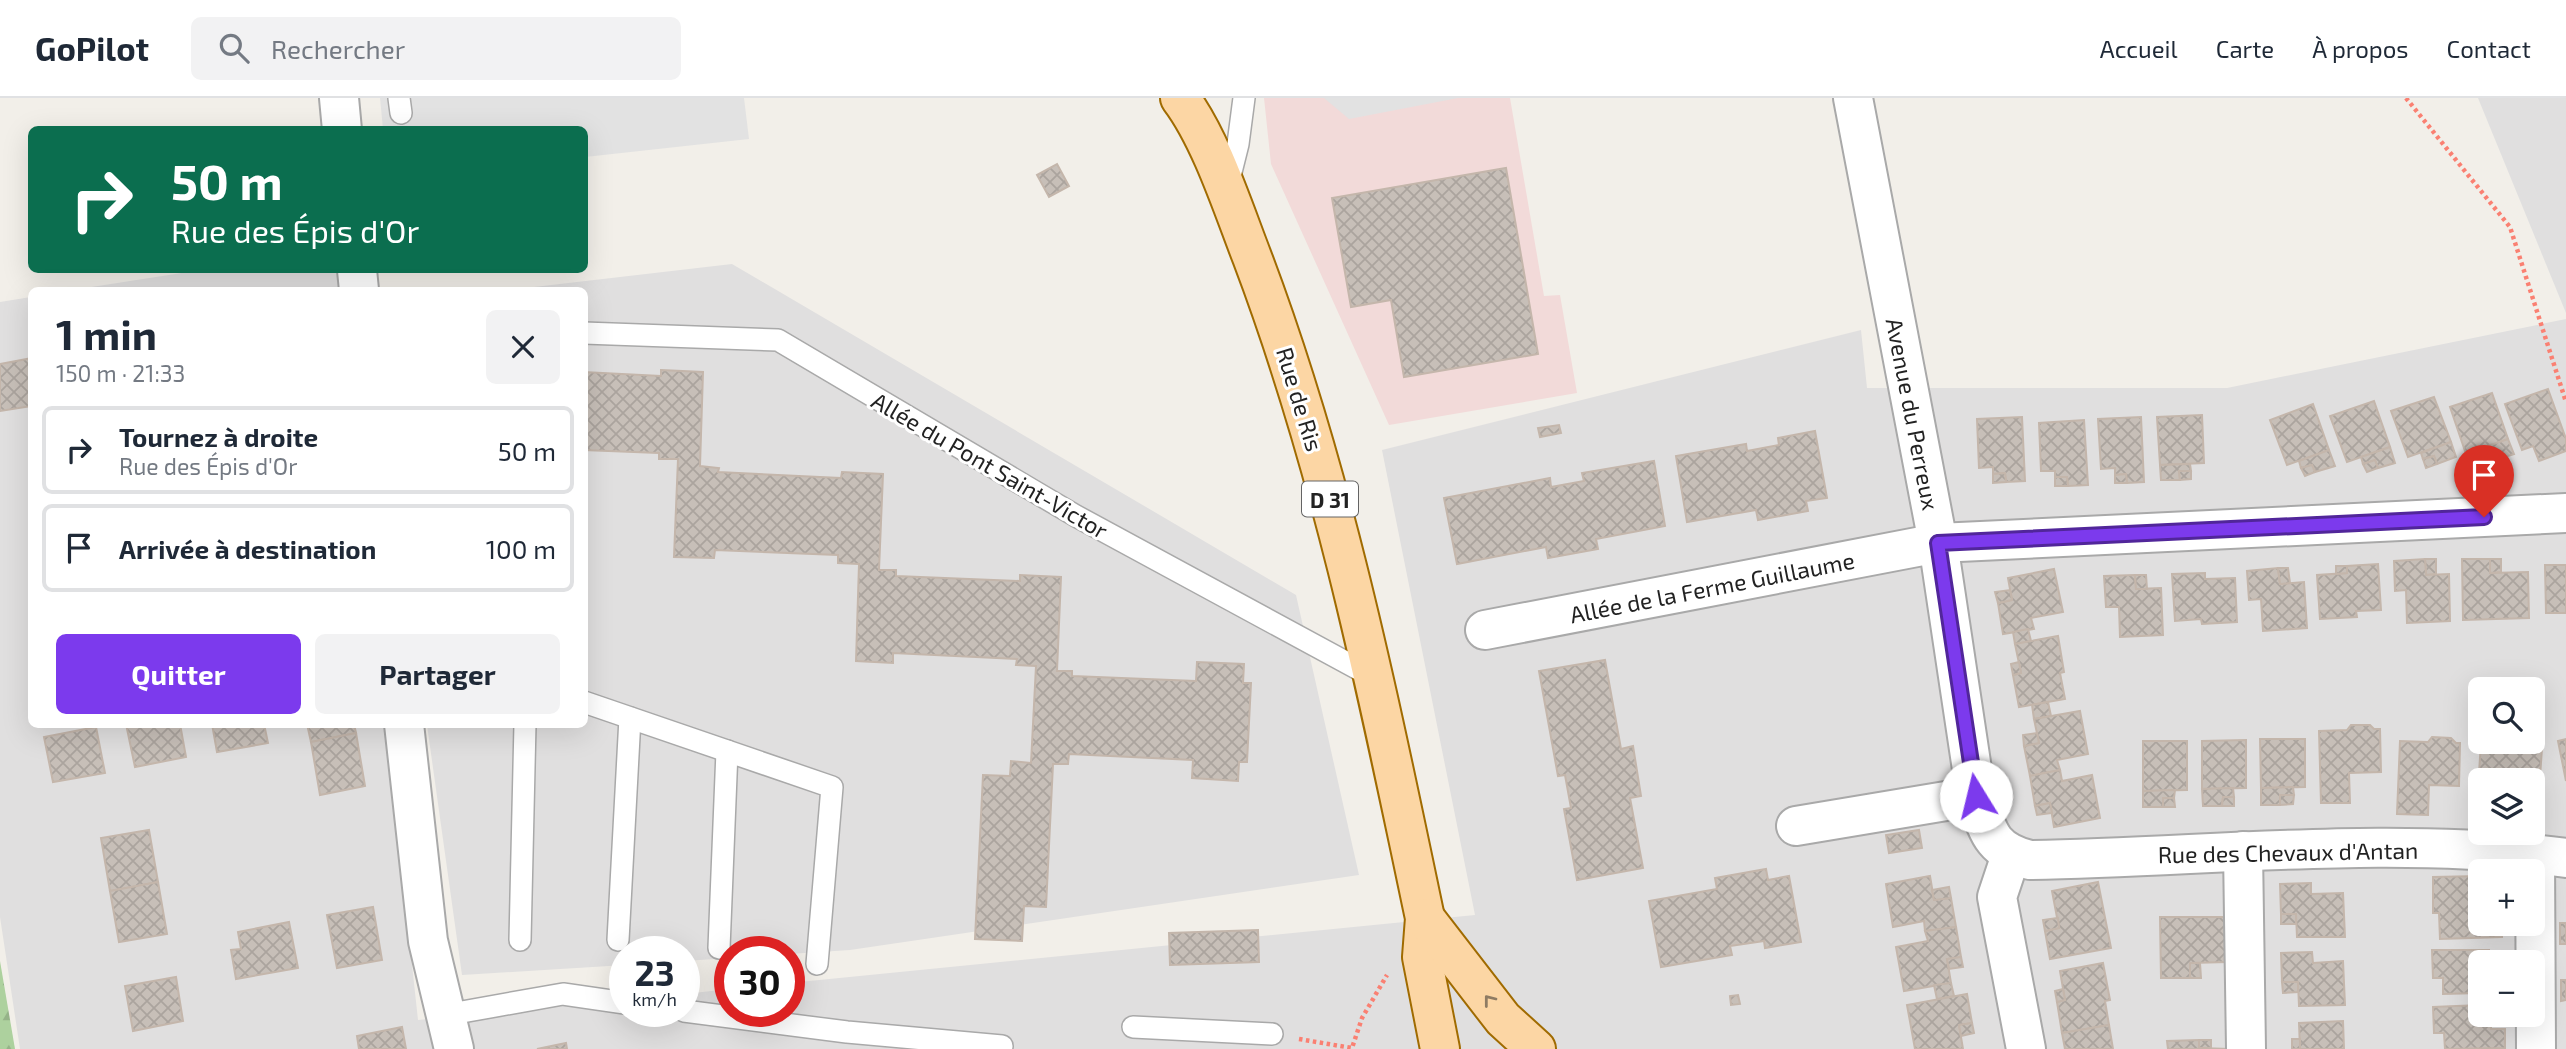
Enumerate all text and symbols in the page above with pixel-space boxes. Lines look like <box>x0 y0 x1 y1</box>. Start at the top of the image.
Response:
search box <box>191 17 681 80</box>
text: GoPilot <box>35 28 149 68</box>
icon: search <box>215 29 253 67</box>
text: Rechercher <box>271 33 405 64</box>
text: Accueil <box>2100 34 2178 63</box>
text: Carte <box>2216 34 2274 63</box>
text: À propos <box>2312 34 2409 63</box>
text: Contact <box>2447 34 2531 63</box>
text: 50 m <box>171 151 283 210</box>
icon: right <box>56 154 147 245</box>
text: Rue des Épis d'Or <box>171 211 419 249</box>
text: 1 min <box>56 308 157 358</box>
button: close <box>486 310 560 384</box>
street label: Avenue du Perreux <box>1881 316 1945 512</box>
street label: Rue de Ris <box>1271 344 1329 454</box>
text: 150 m · 21:33 <box>56 359 185 387</box>
street label: Allée du Pont Saint-Victor <box>867 386 1113 544</box>
text: Tournez à droite <box>119 421 318 452</box>
icon: right <box>60 431 98 469</box>
text: 50 m <box>498 435 556 466</box>
pin <box>2454 445 2514 517</box>
text: Rue des Épis d'Or <box>119 452 297 480</box>
icon: arrive <box>2465 456 2503 494</box>
road number: D 31 <box>1302 482 1358 516</box>
icon: arrive <box>60 529 98 567</box>
text: Arrivée à destination <box>119 533 376 564</box>
text: 100 m <box>486 533 556 564</box>
street label: Allée de la Ferme Guillaume <box>1567 546 1857 628</box>
button: Quitter <box>56 634 301 714</box>
button: Partager <box>315 634 560 714</box>
map controls <box>2468 677 2545 1027</box>
button: search <box>2468 677 2545 754</box>
position arrow <box>1939 759 2013 833</box>
button: layers <box>2468 768 2545 845</box>
street label: Rue des Chevaux d'Antan <box>2158 836 2418 868</box>
button: + <box>2468 859 2545 936</box>
speed limit sign: 30 <box>714 936 805 1027</box>
button: − <box>2468 950 2545 1027</box>
text: 23 <box>634 951 675 993</box>
text: km/h <box>632 988 677 1010</box>
one-way arrow <box>1484 995 1497 1008</box>

